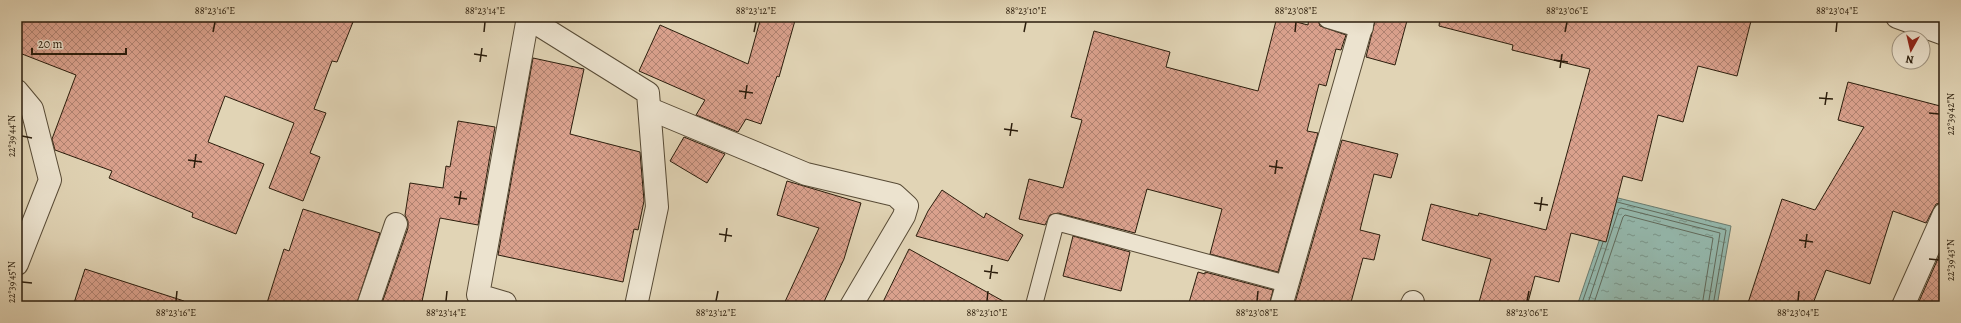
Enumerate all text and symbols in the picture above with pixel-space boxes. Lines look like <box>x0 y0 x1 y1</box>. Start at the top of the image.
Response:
text: 88°23'16"E <box>195 4 235 17</box>
text: 88°23'14"E <box>465 4 505 17</box>
text: 88°23'12"E <box>736 4 776 17</box>
text: 88°23'10"E <box>1005 4 1047 17</box>
text: 88°23'08"E <box>1275 4 1317 17</box>
text: 88°23'06"E <box>1546 4 1588 17</box>
text: 88°23'04"E <box>1816 4 1858 17</box>
scale bar <box>32 30 126 56</box>
north arrow <box>1891 30 1931 70</box>
text: 20 m <box>38 36 62 52</box>
text: N <box>1905 51 1915 67</box>
text: 22°39'42"N <box>1944 93 1957 135</box>
text: 22°39'44"N <box>5 115 18 157</box>
text: 22°39'43"N <box>1944 239 1957 281</box>
text: 22°39'45"N <box>5 261 18 303</box>
text: 88°23'16"E <box>156 306 196 319</box>
text: 88°23'14"E <box>426 306 466 319</box>
text: 88°23'12"E <box>696 306 736 319</box>
text: 88°23'10"E <box>966 306 1008 319</box>
text: 88°23'08"E <box>1236 306 1278 319</box>
text: 88°23'06"E <box>1506 306 1548 319</box>
text: 88°23'04"E <box>1777 306 1819 319</box>

